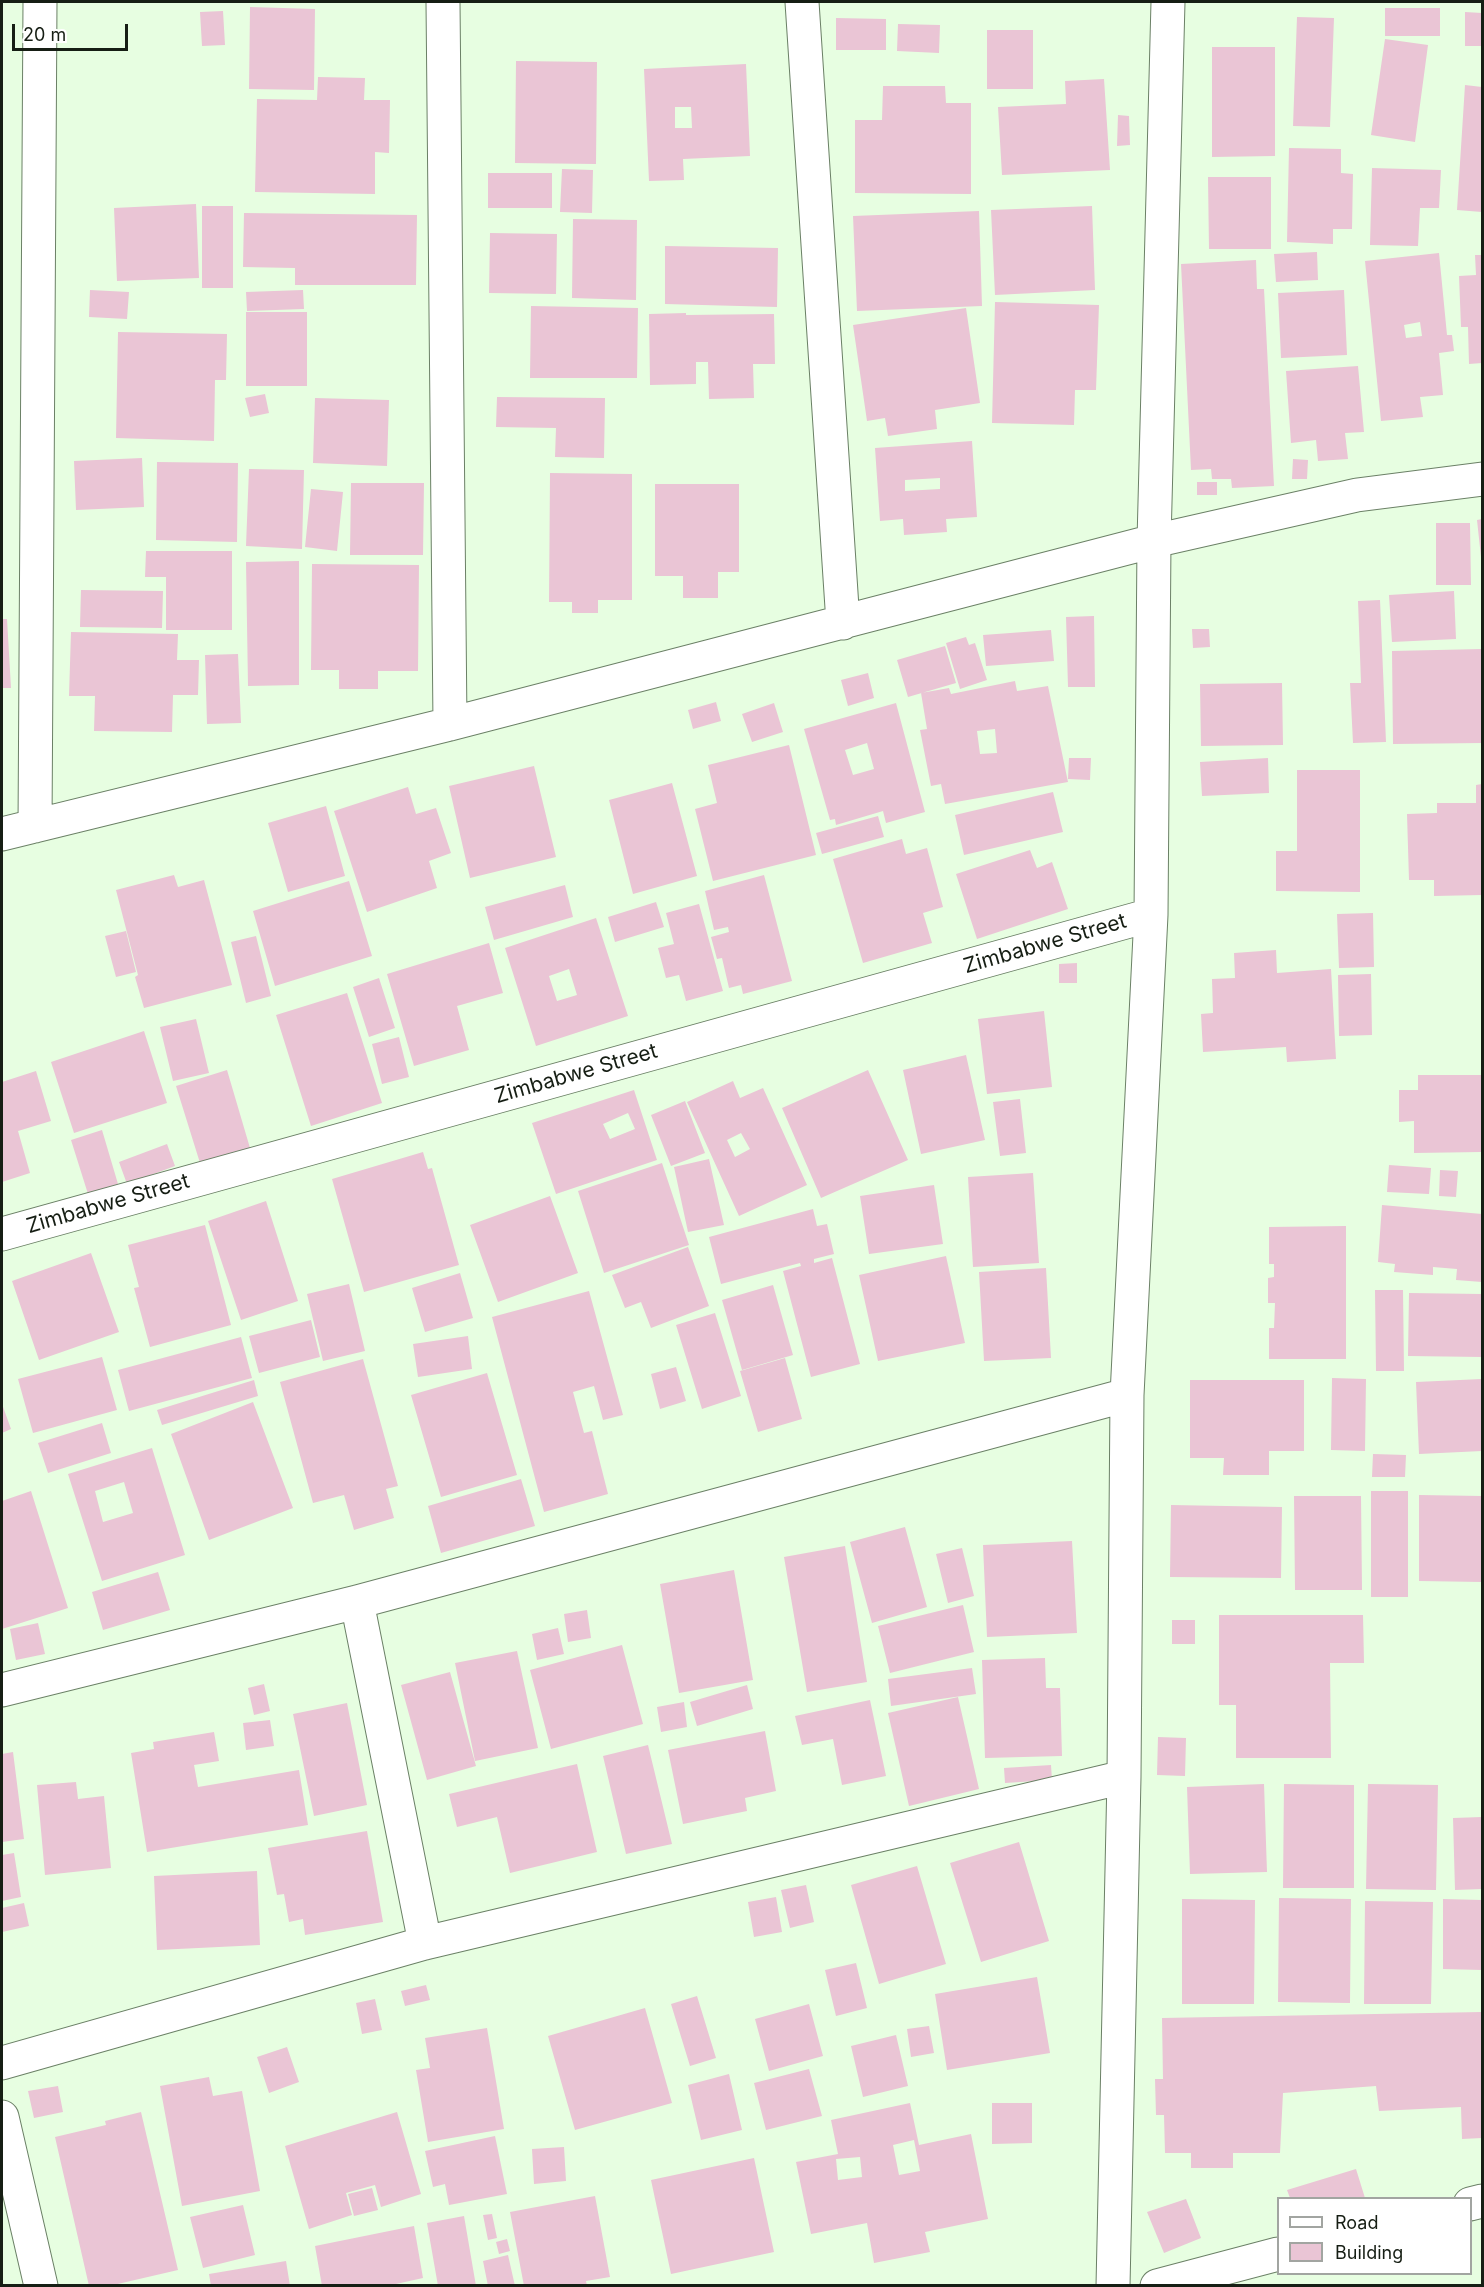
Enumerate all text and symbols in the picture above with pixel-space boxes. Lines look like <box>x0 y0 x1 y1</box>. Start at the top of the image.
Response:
scale bar <box>15 12 130 50</box>
text: 20 m <box>23 24 66 45</box>
street label: Zimbabwe Street <box>961 909 1129 979</box>
street label: Zimbabwe Street <box>492 1039 660 1109</box>
street label: Zimbabwe Street <box>24 1169 192 1239</box>
legend <box>1277 2197 1472 2275</box>
text: Road <box>1335 2212 1378 2233</box>
text: Building <box>1335 2242 1403 2263</box>

